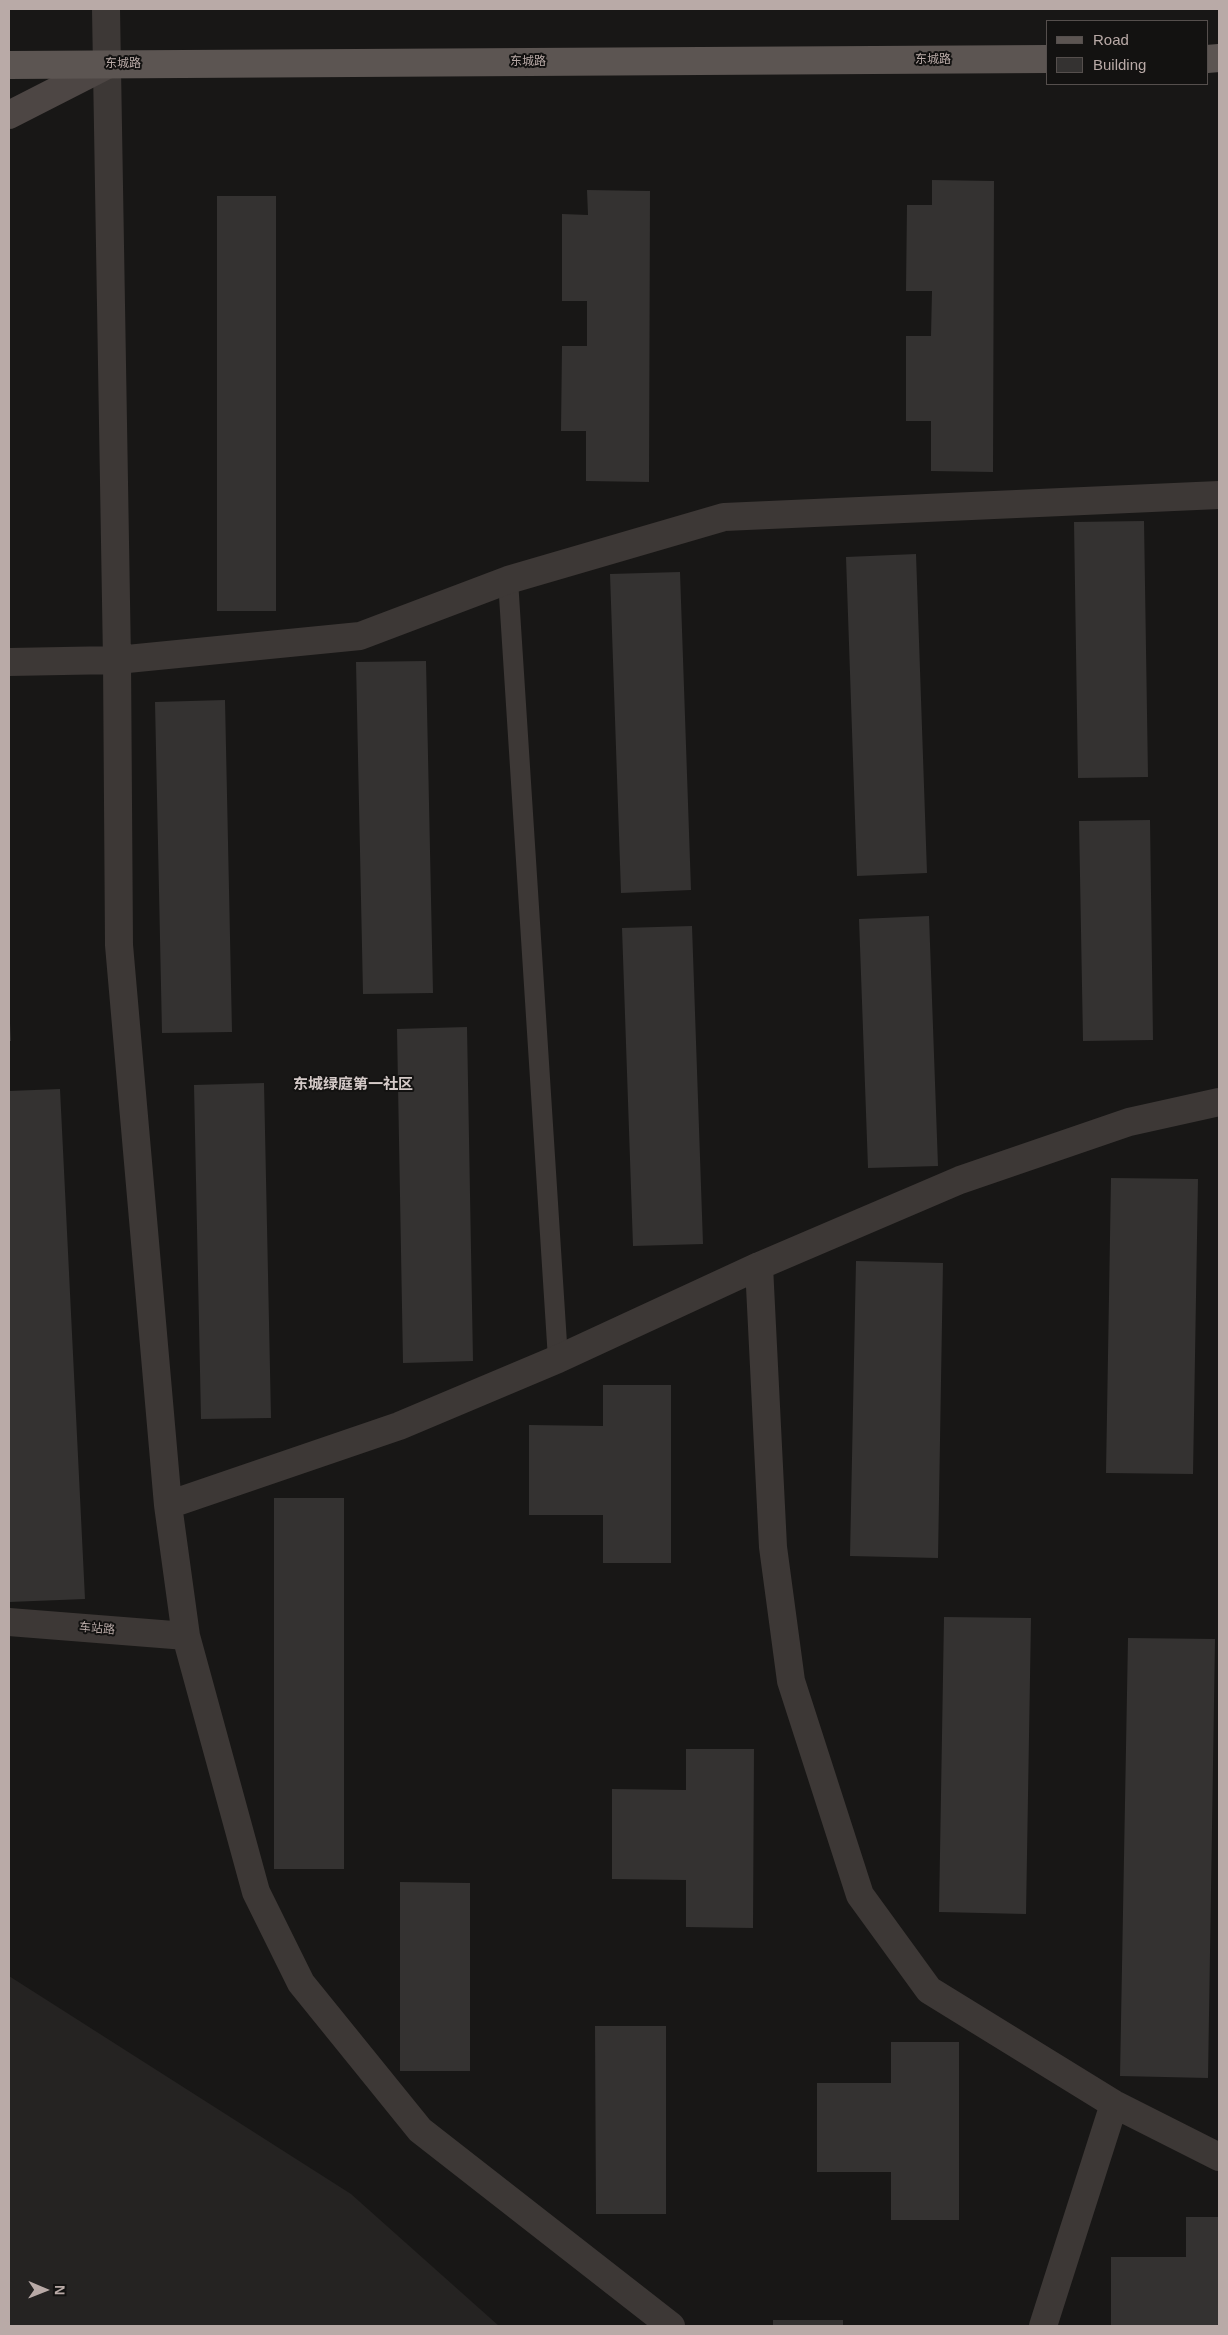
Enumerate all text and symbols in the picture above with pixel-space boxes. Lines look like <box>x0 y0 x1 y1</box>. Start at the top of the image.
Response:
legend <box>1046 20 1208 85</box>
text: Road <box>1093 31 1129 48</box>
street label: 东城路 <box>915 53 951 67</box>
street label: 东城路 <box>510 55 546 69</box>
text: Building <box>1093 56 1146 73</box>
street label: 东城路 <box>105 57 141 71</box>
district label: 东城绿庭第一社区 <box>293 1076 413 1094</box>
street label: 车站路 <box>78 1620 116 1638</box>
north arrow <box>20 2265 70 2315</box>
text: N <box>52 2285 68 2295</box>

